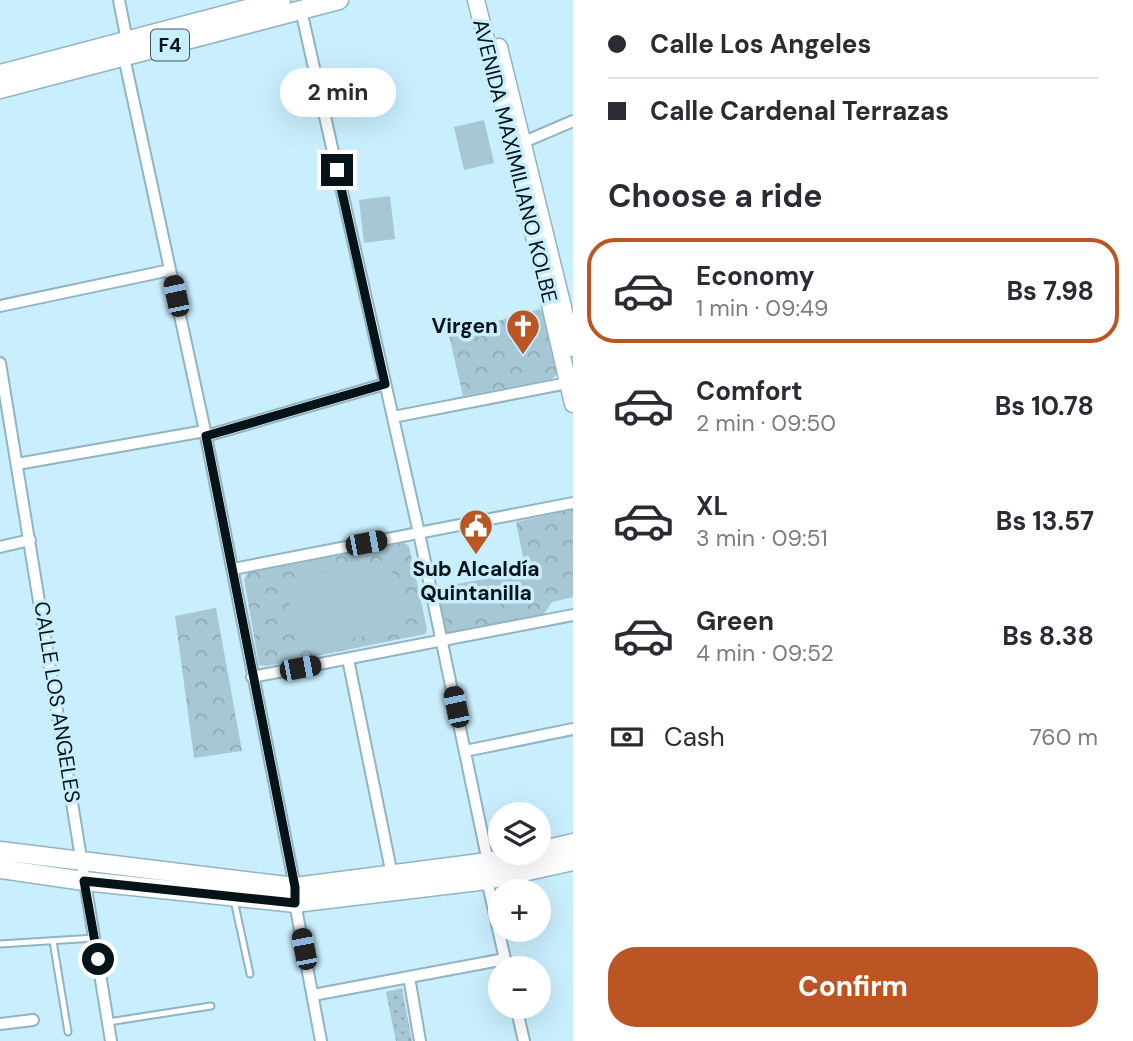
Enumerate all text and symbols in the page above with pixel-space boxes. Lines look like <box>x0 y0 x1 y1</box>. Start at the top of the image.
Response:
street label: AVENIDA MAXIMILIANO KOLBE <box>466 16 564 306</box>
text: Calle Los Angeles <box>650 27 871 61</box>
road number: F4 <box>151 30 189 60</box>
callout: 2 min <box>279 68 395 118</box>
text: 2 min <box>308 77 368 107</box>
text: Calle Cardenal Terrazas <box>650 94 949 128</box>
route end <box>321 154 353 186</box>
text: Choose a ride <box>608 175 823 217</box>
icon: car <box>612 259 675 322</box>
text: Economy <box>696 259 814 293</box>
car <box>162 273 191 319</box>
text: Bs 7.98 <box>1007 274 1094 308</box>
text: 1 min · 09:49 <box>696 293 829 323</box>
church icon: Virgen <box>504 307 542 356</box>
place label: Virgen <box>431 312 498 340</box>
icon: car <box>612 374 675 437</box>
text: Comfort <box>696 374 802 408</box>
text: Bs 10.78 <box>995 389 1094 423</box>
text: 2 min · 09:50 <box>696 408 836 438</box>
icon: car <box>612 489 675 552</box>
text: XL <box>696 489 728 523</box>
text: Bs 13.57 <box>996 504 1094 538</box>
public building icon: Sub Alcaldía Quintanilla <box>457 507 495 556</box>
text: 3 min · 09:51 <box>696 523 828 553</box>
car <box>344 529 389 557</box>
place label: Sub Alcaldía Quintanilla <box>412 555 540 607</box>
street label: CALLE LOS ANGELES <box>27 599 87 805</box>
icon: car <box>612 604 675 667</box>
text: Green <box>696 604 774 638</box>
text: Bs 8.38 <box>1002 619 1094 653</box>
text: 4 min · 09:52 <box>696 638 834 668</box>
car <box>278 654 323 682</box>
car <box>442 684 471 730</box>
icon: cash <box>608 718 646 756</box>
text: Cash <box>664 720 725 754</box>
text: 760 m <box>1030 722 1098 752</box>
map controls <box>488 802 551 1019</box>
button: layers <box>488 802 551 865</box>
button: + <box>488 879 551 942</box>
car <box>290 926 319 972</box>
route start <box>82 943 114 975</box>
button: Confirm <box>608 947 1098 1027</box>
button: − <box>488 956 551 1019</box>

